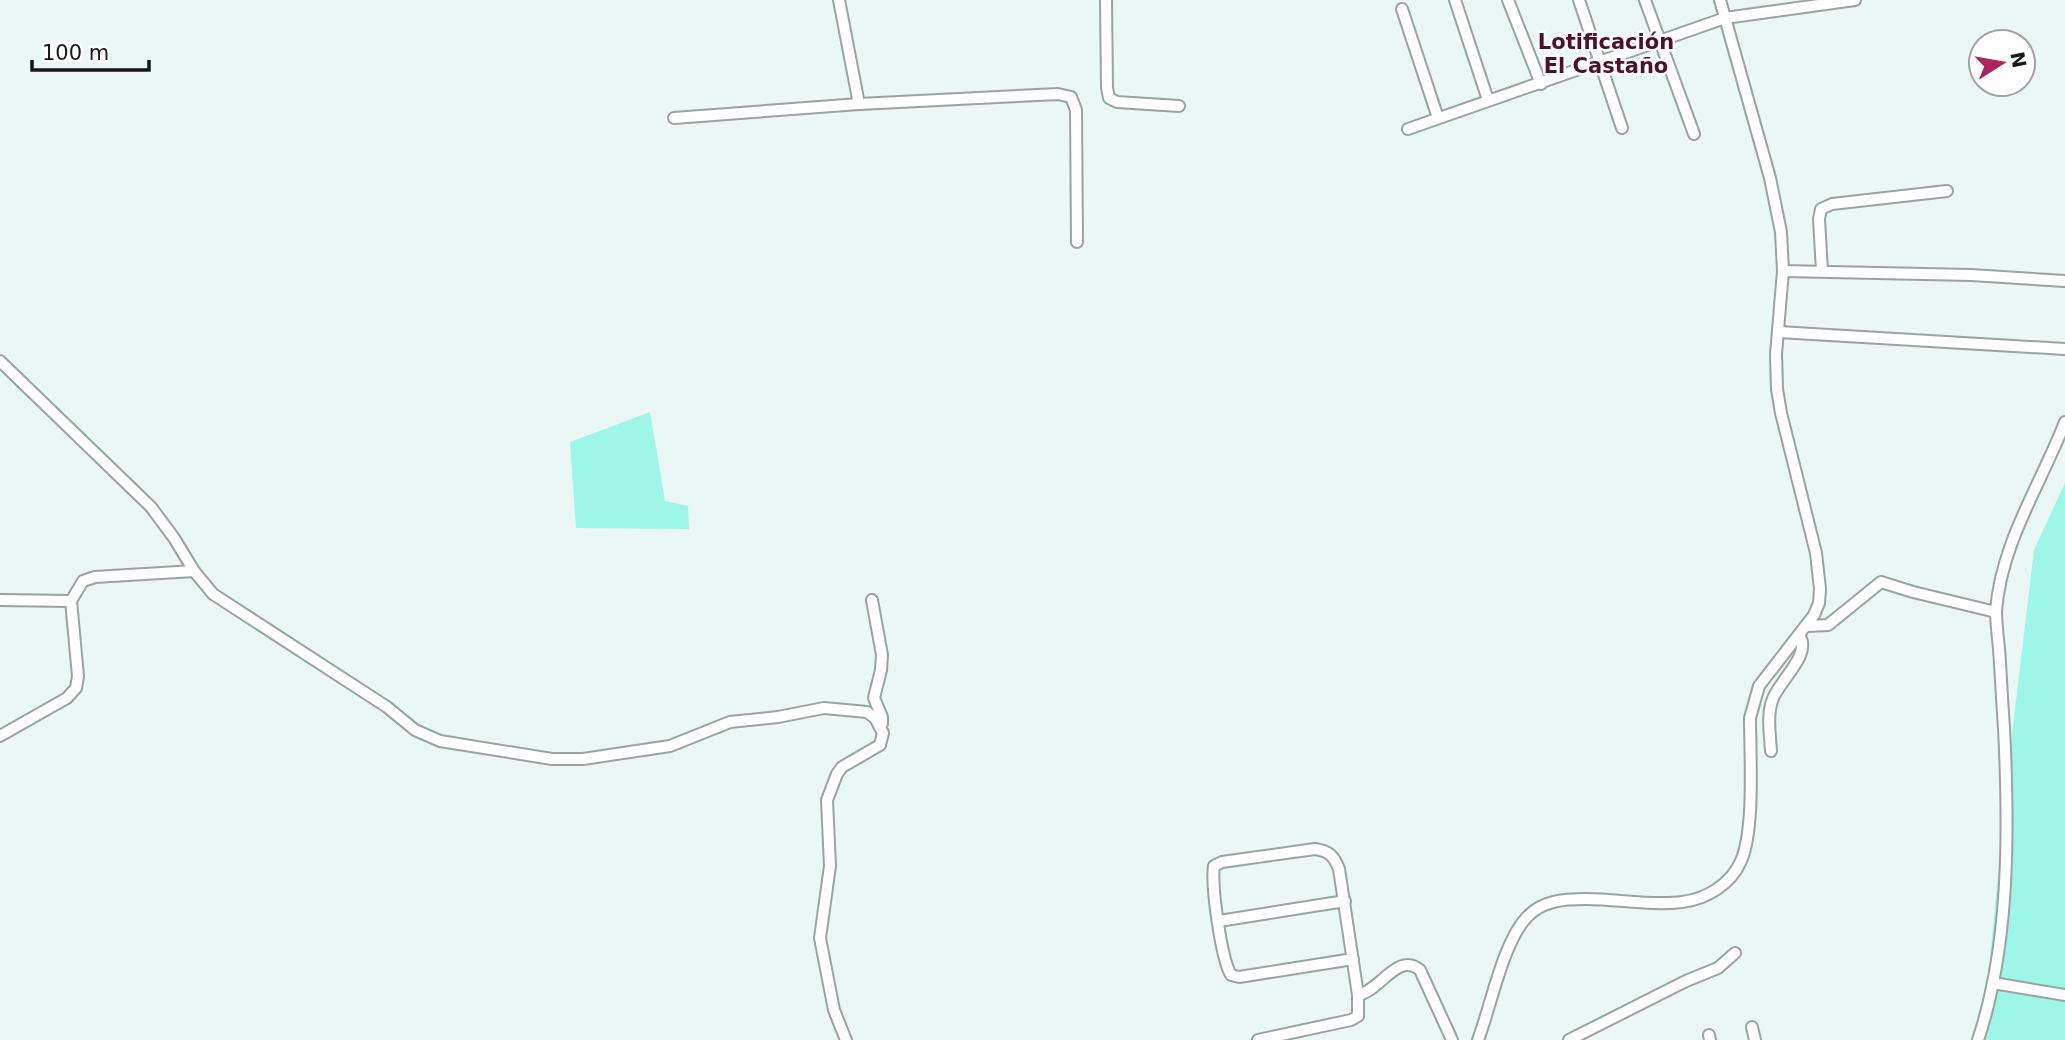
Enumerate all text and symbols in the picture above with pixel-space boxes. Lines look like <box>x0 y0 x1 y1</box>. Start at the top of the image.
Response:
scale bar <box>32 28 149 72</box>
north arrow <box>1967 28 2037 98</box>
district label: Lotificación El Castaño <box>1538 30 1674 78</box>
text: 100 m <box>42 41 109 65</box>
text: N <box>2006 50 2031 70</box>

